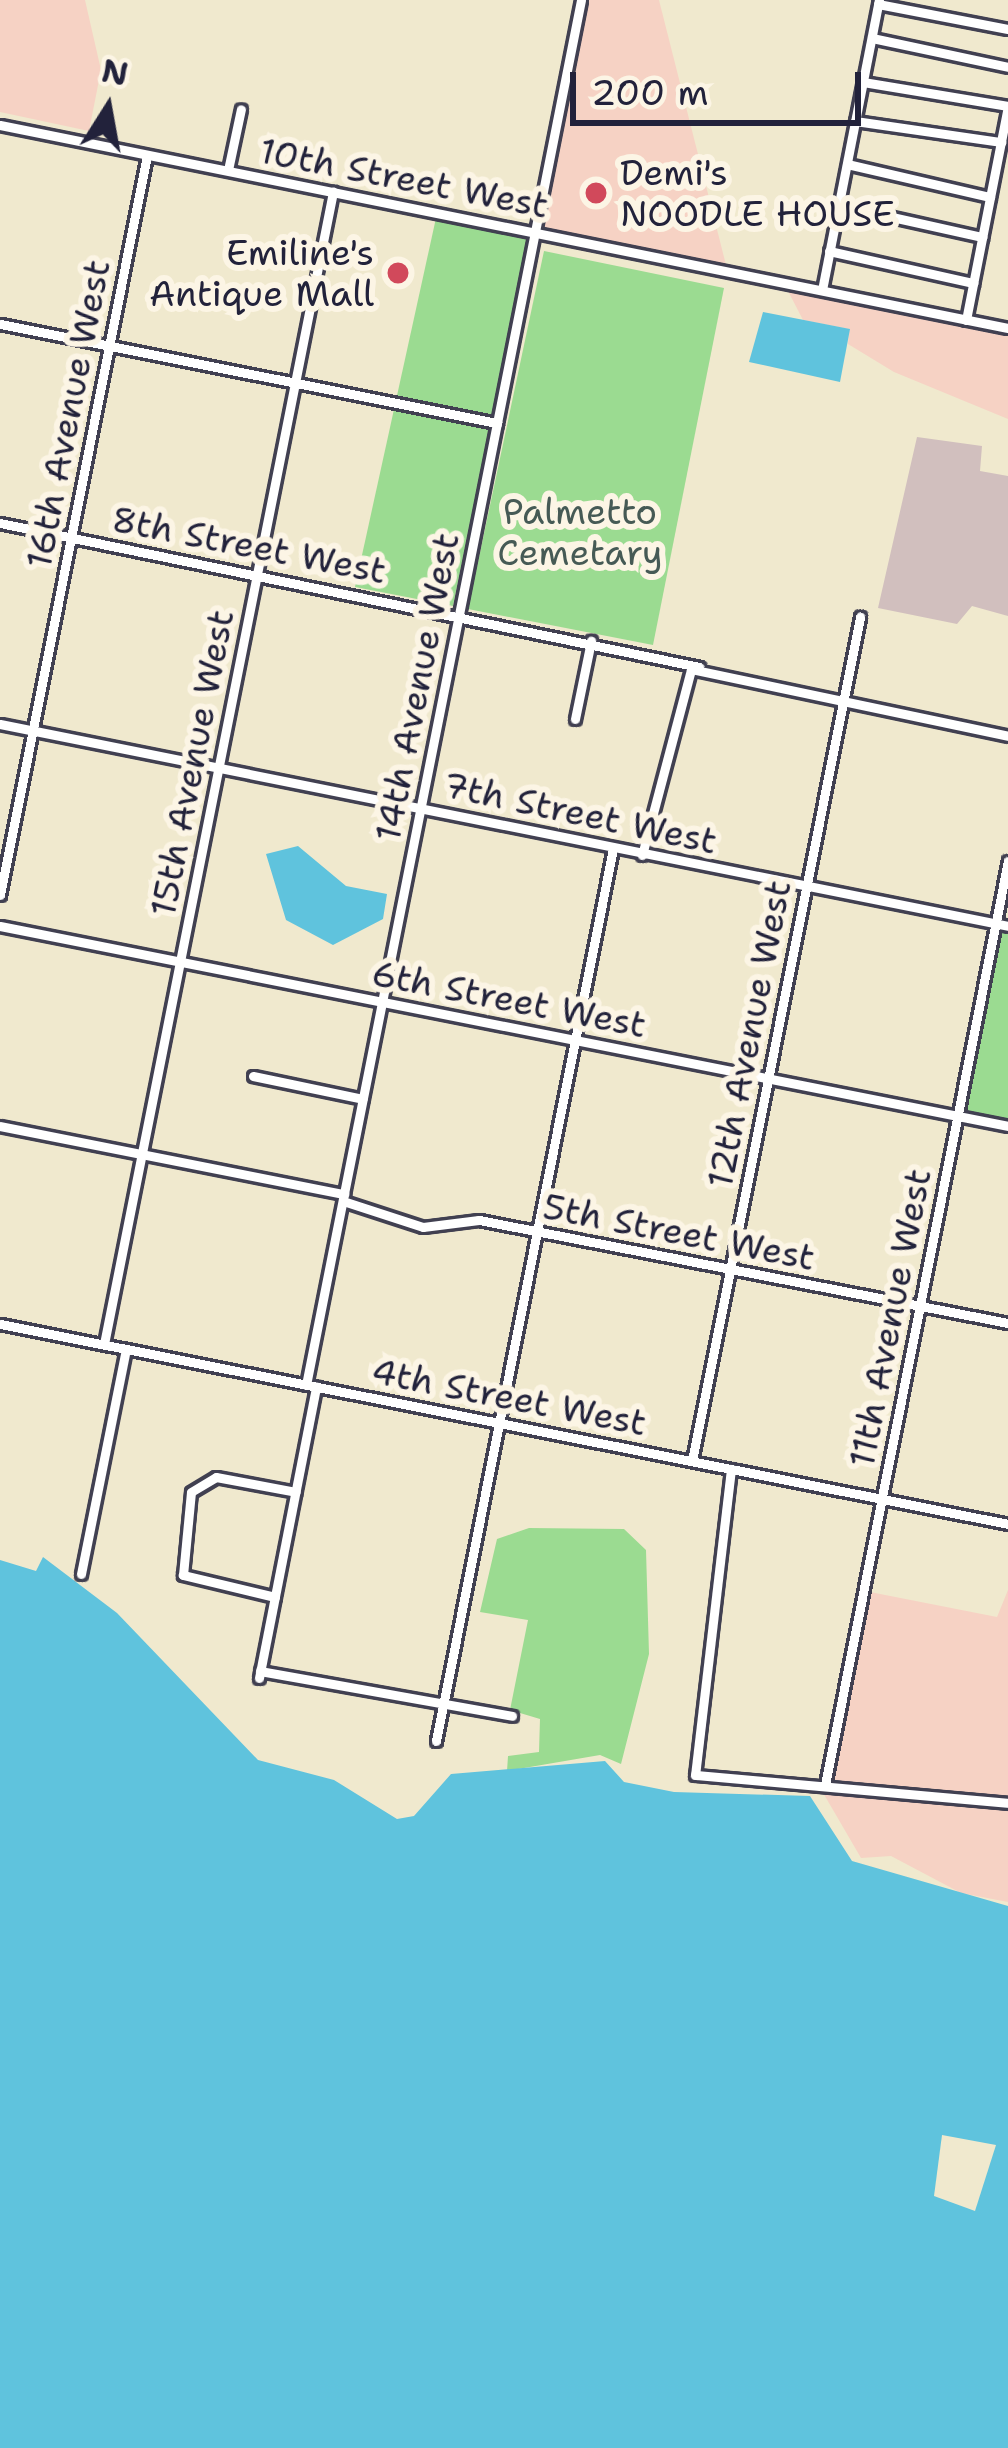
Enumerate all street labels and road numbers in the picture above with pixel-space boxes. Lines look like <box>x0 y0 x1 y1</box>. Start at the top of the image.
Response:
street label: 10th Street West <box>256 129 552 227</box>
street label: 16th Avenue West <box>17 256 119 572</box>
street label: 8th Street West <box>108 497 390 593</box>
street label: 14th Avenue West <box>366 529 468 845</box>
street label: 15th Avenue West <box>141 606 243 920</box>
street label: 7th Street West <box>439 763 721 863</box>
street label: 12th Avenue West <box>698 877 800 1191</box>
street label: 6th Street West <box>368 951 650 1047</box>
street label: 11th Avenue West <box>840 1165 940 1471</box>
street label: 5th Street West <box>539 1184 819 1280</box>
street label: 4th Street West <box>368 1349 650 1445</box>

